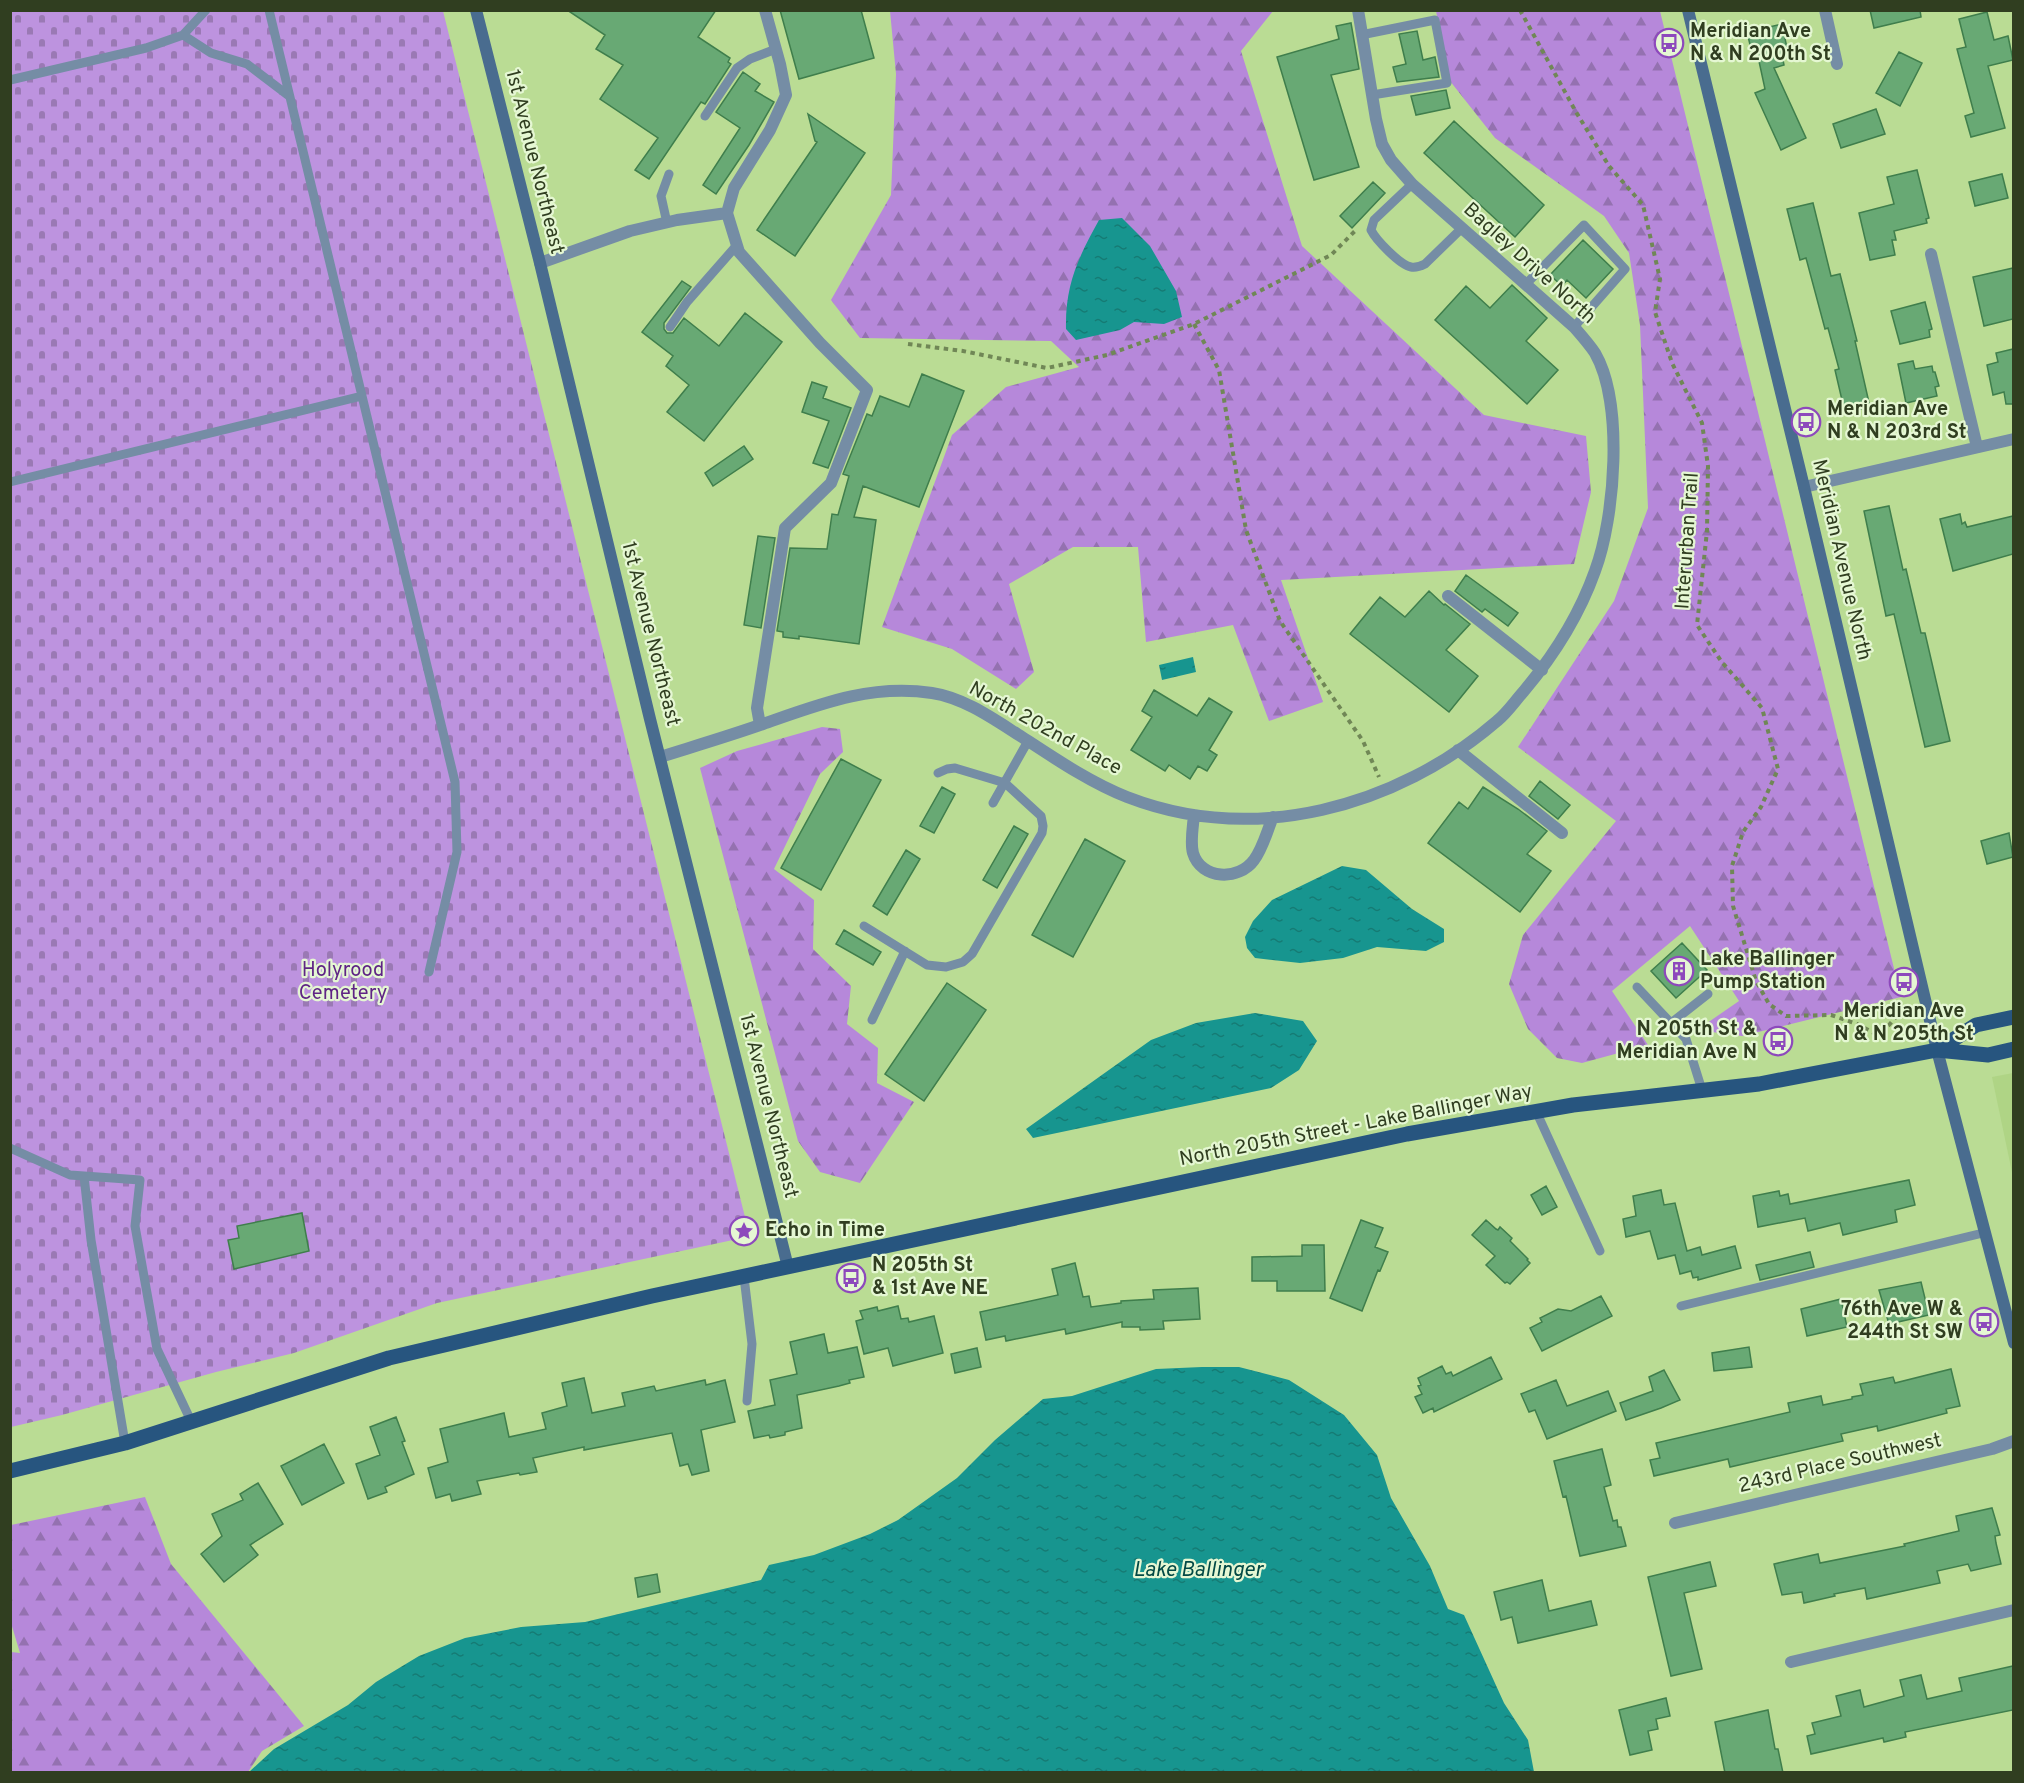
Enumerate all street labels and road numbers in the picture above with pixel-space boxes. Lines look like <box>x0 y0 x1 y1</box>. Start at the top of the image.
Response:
street label: 1st Avenue Northeast <box>498 67 570 257</box>
street label: Bagley Drive North <box>1457 197 1601 331</box>
street label: Meridian Avenue North <box>1805 457 1877 663</box>
street label: Interurban Trail <box>1670 472 1706 610</box>
street label: 1st Avenue Northeast <box>614 539 686 729</box>
street label: North 202nd Place <box>964 676 1126 782</box>
street label: 1st Avenue Northeast <box>732 1011 804 1201</box>
street label: North 205th Street - Lake Ballinger Way <box>1177 1079 1535 1173</box>
street label: 243rd Place Southwest <box>1736 1428 1944 1500</box>

